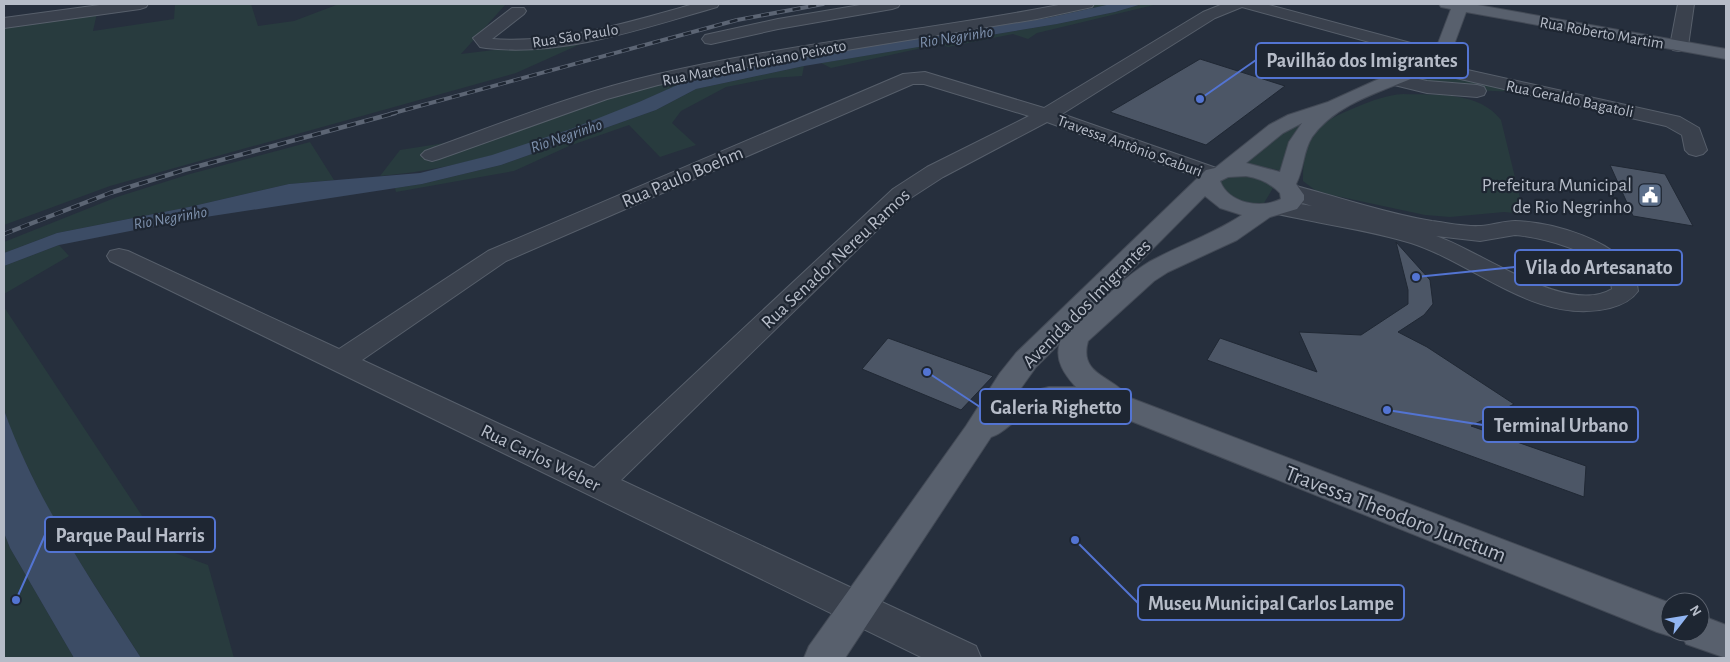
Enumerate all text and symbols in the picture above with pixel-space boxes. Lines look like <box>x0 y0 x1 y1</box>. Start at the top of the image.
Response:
street label: Rua Roberto Martim <box>1539 14 1665 52</box>
street label: Rua São Paulo <box>531 21 620 51</box>
water label: Rio Negrinho <box>918 23 995 51</box>
street label: Rua Marechal Floriano Peixoto <box>661 37 848 89</box>
callout: Pavilhão dos Imigrantes <box>1256 43 1468 78</box>
text: Pavilhão dos Imigrantes <box>1266 51 1458 71</box>
street label: Rua Geraldo Bagatoli <box>1505 78 1635 120</box>
street label: Travessa Antônio Scaburi <box>1055 112 1204 180</box>
water label: Rio Negrinho <box>529 116 604 156</box>
street label: Rua Paulo Boehm <box>619 143 746 211</box>
place label: Prefeitura Municipal de Rio Negrinho <box>1482 176 1632 217</box>
public building icon: Prefeitura Municipal de Rio Negrinho <box>1637 182 1663 208</box>
street label: Rua Senador Nereu Ramos <box>758 186 914 333</box>
water label: Rio Negrinho <box>132 204 209 232</box>
street label: Avenida dos Imigrantes <box>1019 236 1155 372</box>
callout: Vila do Artesanato <box>1515 250 1682 285</box>
text: Vila do Artesanato <box>1525 258 1673 278</box>
callout: Galeria Righetto <box>980 389 1131 424</box>
text: Galeria Righetto <box>990 398 1122 418</box>
callout: Terminal Urbano <box>1483 407 1638 442</box>
text: Terminal Urbano <box>1494 416 1628 436</box>
street label: Rua Carlos Weber <box>478 421 603 495</box>
street label: Travessa Theodoro Junctum <box>1282 462 1509 566</box>
callout: Parque Paul Harris <box>45 517 215 552</box>
text: Parque Paul Harris <box>55 526 205 546</box>
callout: Museu Municipal Carlos Lampe <box>1138 585 1404 620</box>
north arrow <box>1660 592 1710 642</box>
text: Museu Municipal Carlos Lampe <box>1148 594 1394 614</box>
text: N <box>1687 603 1704 619</box>

